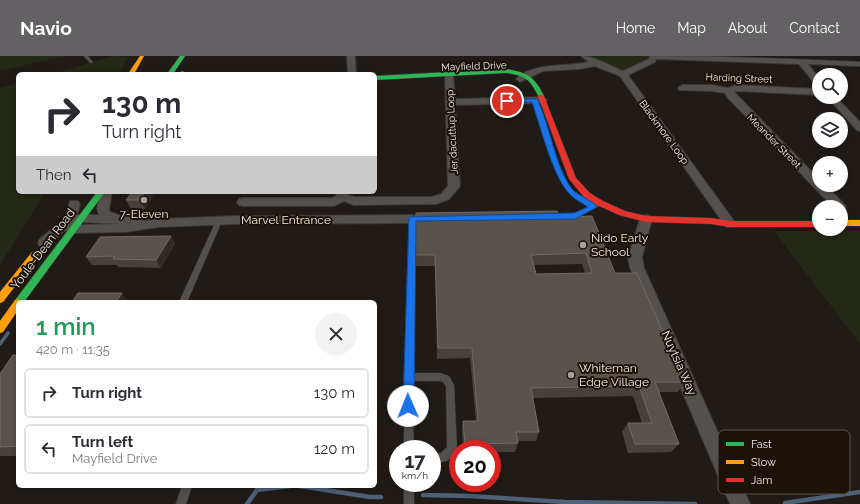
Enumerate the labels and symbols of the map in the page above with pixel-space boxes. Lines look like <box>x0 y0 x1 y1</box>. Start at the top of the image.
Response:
street label: Mayfield Drive <box>441 59 507 73</box>
street label: Harding Street <box>705 71 773 85</box>
pin <box>490 84 524 118</box>
street label: Jer dacuttup Loop <box>444 89 460 175</box>
street label: Blackmore Loop <box>637 98 691 166</box>
street label: Meander Street <box>745 112 804 171</box>
marker: 7-Eleven <box>139 195 149 205</box>
street label: Youle-Dean Road <box>8 206 78 292</box>
place label: 7-Eleven <box>120 207 168 221</box>
street label: Marvel Entrance <box>241 213 331 227</box>
place label: Nido Early School <box>591 231 649 259</box>
marker: Nido Early School <box>578 240 588 250</box>
street label: Nuytsia Way <box>659 328 700 398</box>
place label: Whiteman Edge Village <box>579 361 649 389</box>
marker: Whiteman Edge Village <box>566 370 576 380</box>
position arrow <box>387 385 429 427</box>
legend <box>718 430 850 494</box>
text: Fast <box>751 438 772 451</box>
speed limit sign: 20 <box>449 440 501 492</box>
text: Slow <box>751 456 776 469</box>
text: Jam <box>751 474 772 487</box>

